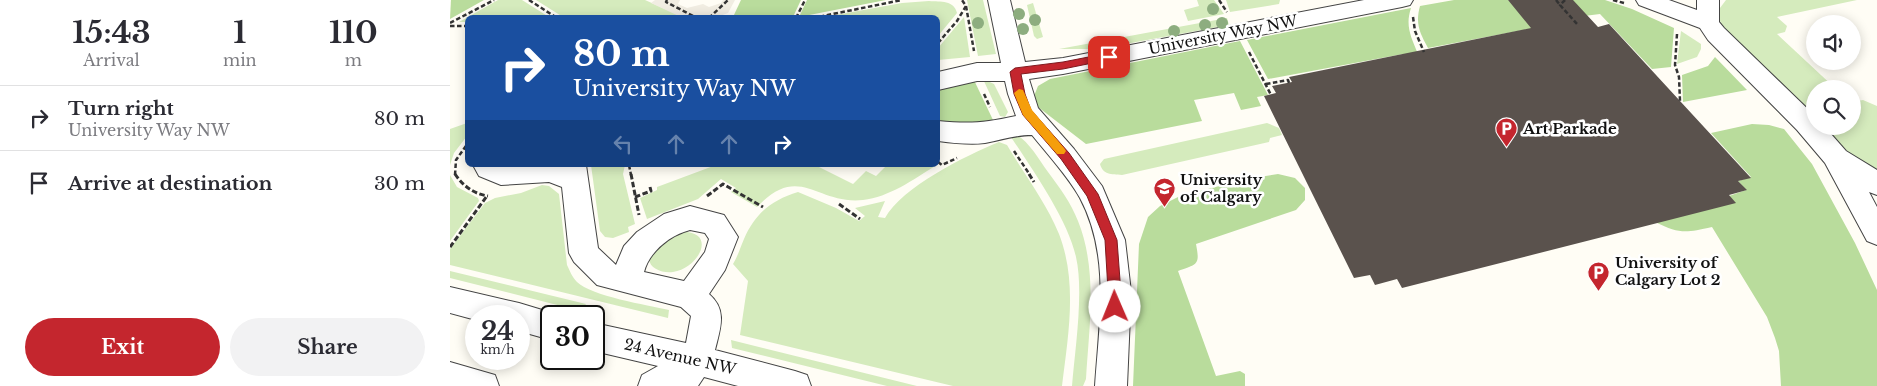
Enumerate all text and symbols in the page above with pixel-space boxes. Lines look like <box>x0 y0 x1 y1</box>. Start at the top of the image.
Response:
street label: University Way NW <box>1147 11 1300 58</box>
text: 15:43 <box>72 14 151 51</box>
text: 1 <box>233 14 246 51</box>
text: 110 <box>329 14 378 51</box>
map controls <box>1806 15 1861 135</box>
button: sound <box>1806 15 1861 70</box>
text: 80 m <box>573 32 670 75</box>
icon: right <box>490 35 555 100</box>
pin <box>1088 36 1130 78</box>
icon: arrive <box>1095 43 1123 71</box>
text: Arrival <box>83 50 140 70</box>
text: min <box>223 50 257 70</box>
text: m <box>345 50 362 70</box>
text: University Way NW <box>573 75 796 102</box>
button: search <box>1806 80 1861 135</box>
text: Turn right <box>68 97 174 120</box>
icon: right <box>25 104 53 132</box>
text: 80 m <box>374 107 425 130</box>
parking icon: Art Parkade <box>1495 117 1519 148</box>
place label: Art Parkade <box>1522 119 1617 138</box>
text: University Way NW <box>68 120 230 140</box>
icon: left <box>609 130 637 158</box>
icon: ahead <box>662 130 690 158</box>
icon: ahead <box>715 130 743 158</box>
icon: right <box>768 130 796 158</box>
icon: arrive <box>25 169 53 197</box>
place label: University of Calgary <box>1180 170 1262 206</box>
text: Arrive at destination <box>68 172 272 195</box>
text: 30 m <box>374 172 425 195</box>
school or university icon: University of Calgary <box>1152 177 1176 208</box>
place label: University of Calgary Lot 2 <box>1615 253 1721 289</box>
parking icon: University of Calgary Lot 2 <box>1587 260 1611 291</box>
position arrow <box>1088 280 1140 332</box>
speed limit sign: 30 <box>540 305 605 370</box>
text: 24 <box>481 316 514 347</box>
button: Exit <box>25 318 220 376</box>
button: Share <box>230 318 425 376</box>
street label: 24 Avenue NW <box>622 334 738 379</box>
text: km/h <box>480 342 515 357</box>

